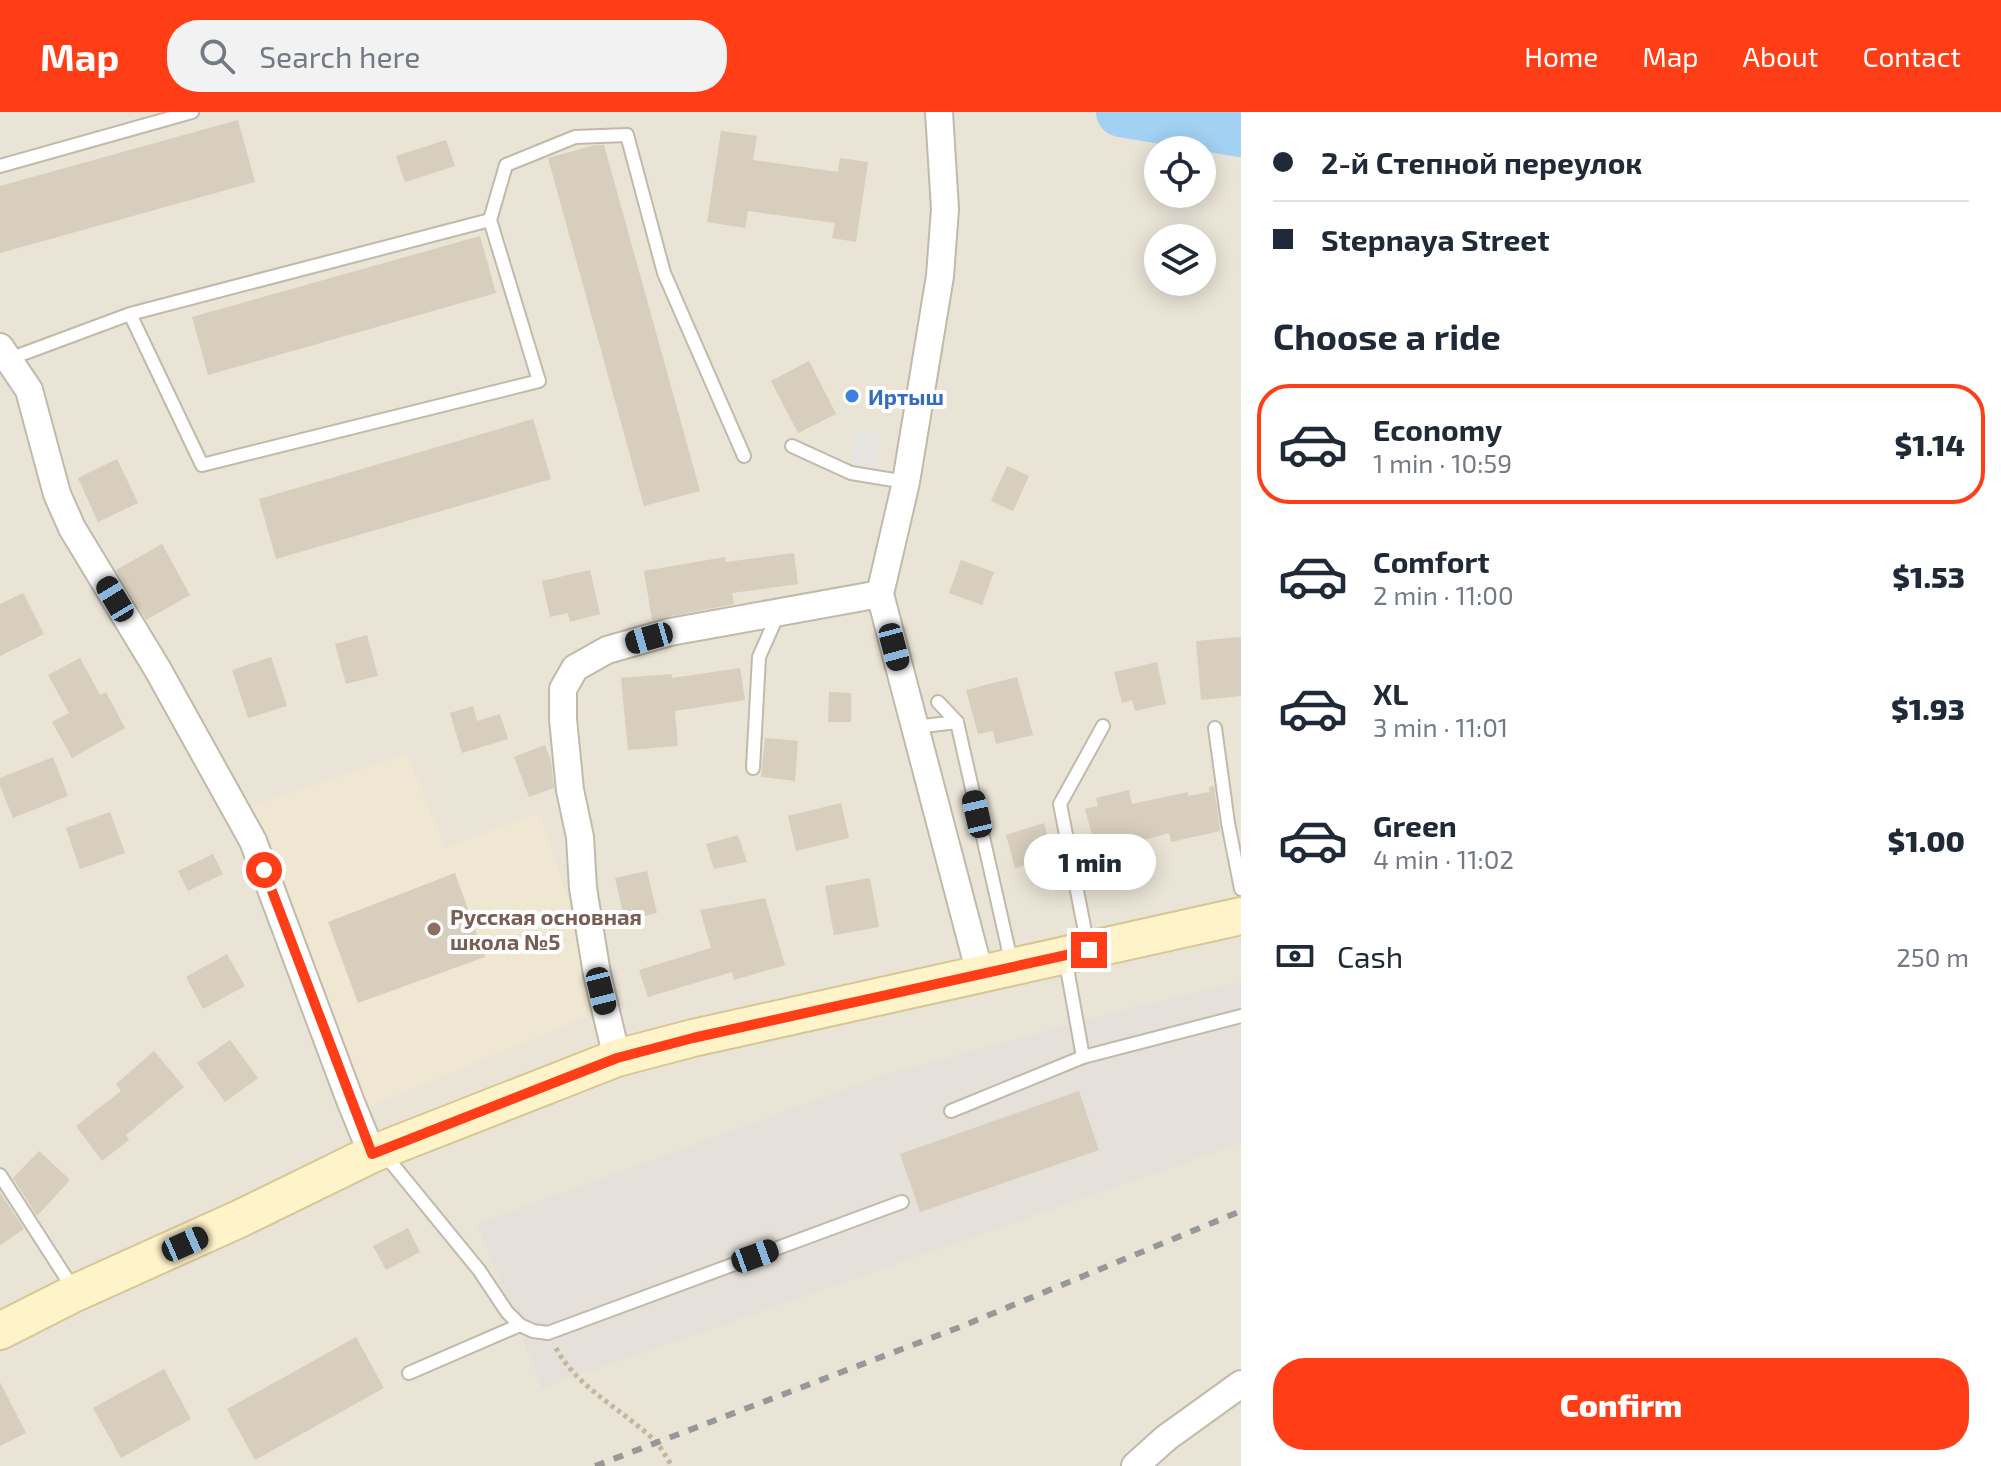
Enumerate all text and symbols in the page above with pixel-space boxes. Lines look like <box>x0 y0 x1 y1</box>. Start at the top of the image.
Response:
search box <box>167 20 727 92</box>
text: Map <box>40 33 119 79</box>
icon: search <box>195 34 239 78</box>
text: Search here <box>259 38 420 74</box>
text: Home <box>1524 39 1598 73</box>
text: Map <box>1642 39 1699 73</box>
text: About <box>1743 39 1818 73</box>
text: Contact <box>1862 39 1961 73</box>
map controls <box>1144 136 1216 296</box>
button: locate <box>1144 136 1216 208</box>
text: 2-й Степной переулок <box>1321 144 1642 180</box>
text: Stepnaya Street <box>1321 221 1550 257</box>
button: layers <box>1144 224 1216 296</box>
text: Choose a ride <box>1273 314 1501 357</box>
place label: Иртыш <box>868 383 944 409</box>
marker: Иртыш <box>843 387 861 405</box>
icon: car <box>1277 408 1349 480</box>
text: Economy <box>1373 411 1502 447</box>
text: $1.14 <box>1895 426 1965 462</box>
text: 1 min · 10:59 <box>1373 447 1512 478</box>
icon: car <box>1277 540 1349 612</box>
text: Comfort <box>1373 543 1490 579</box>
text: $1.53 <box>1892 558 1965 594</box>
car <box>92 572 138 626</box>
text: 2 min · 11:00 <box>1373 579 1514 610</box>
car <box>623 620 675 656</box>
car <box>876 621 912 673</box>
icon: car <box>1277 672 1349 744</box>
text: XL <box>1373 675 1408 711</box>
text: $1.93 <box>1891 690 1965 726</box>
text: 3 min · 11:01 <box>1373 711 1508 742</box>
car <box>960 788 994 840</box>
icon: car <box>1277 804 1349 876</box>
text: Green <box>1373 807 1457 843</box>
text: $1.00 <box>1888 822 1965 858</box>
callout: 1 min <box>1023 834 1155 890</box>
text: 4 min · 11:02 <box>1373 843 1514 874</box>
text: 1 min <box>1058 846 1122 877</box>
route start <box>246 852 282 888</box>
place label: Русская основная школа №5 <box>450 903 642 954</box>
marker: Русская основная школа №5 <box>425 920 443 938</box>
route end <box>1071 932 1107 968</box>
icon: cash <box>1273 934 1317 978</box>
text: Cash <box>1337 938 1403 974</box>
text: 250 m <box>1896 941 1969 972</box>
car <box>584 965 618 1017</box>
car <box>158 1223 212 1265</box>
car <box>728 1237 782 1275</box>
button: Confirm <box>1273 1358 1969 1450</box>

